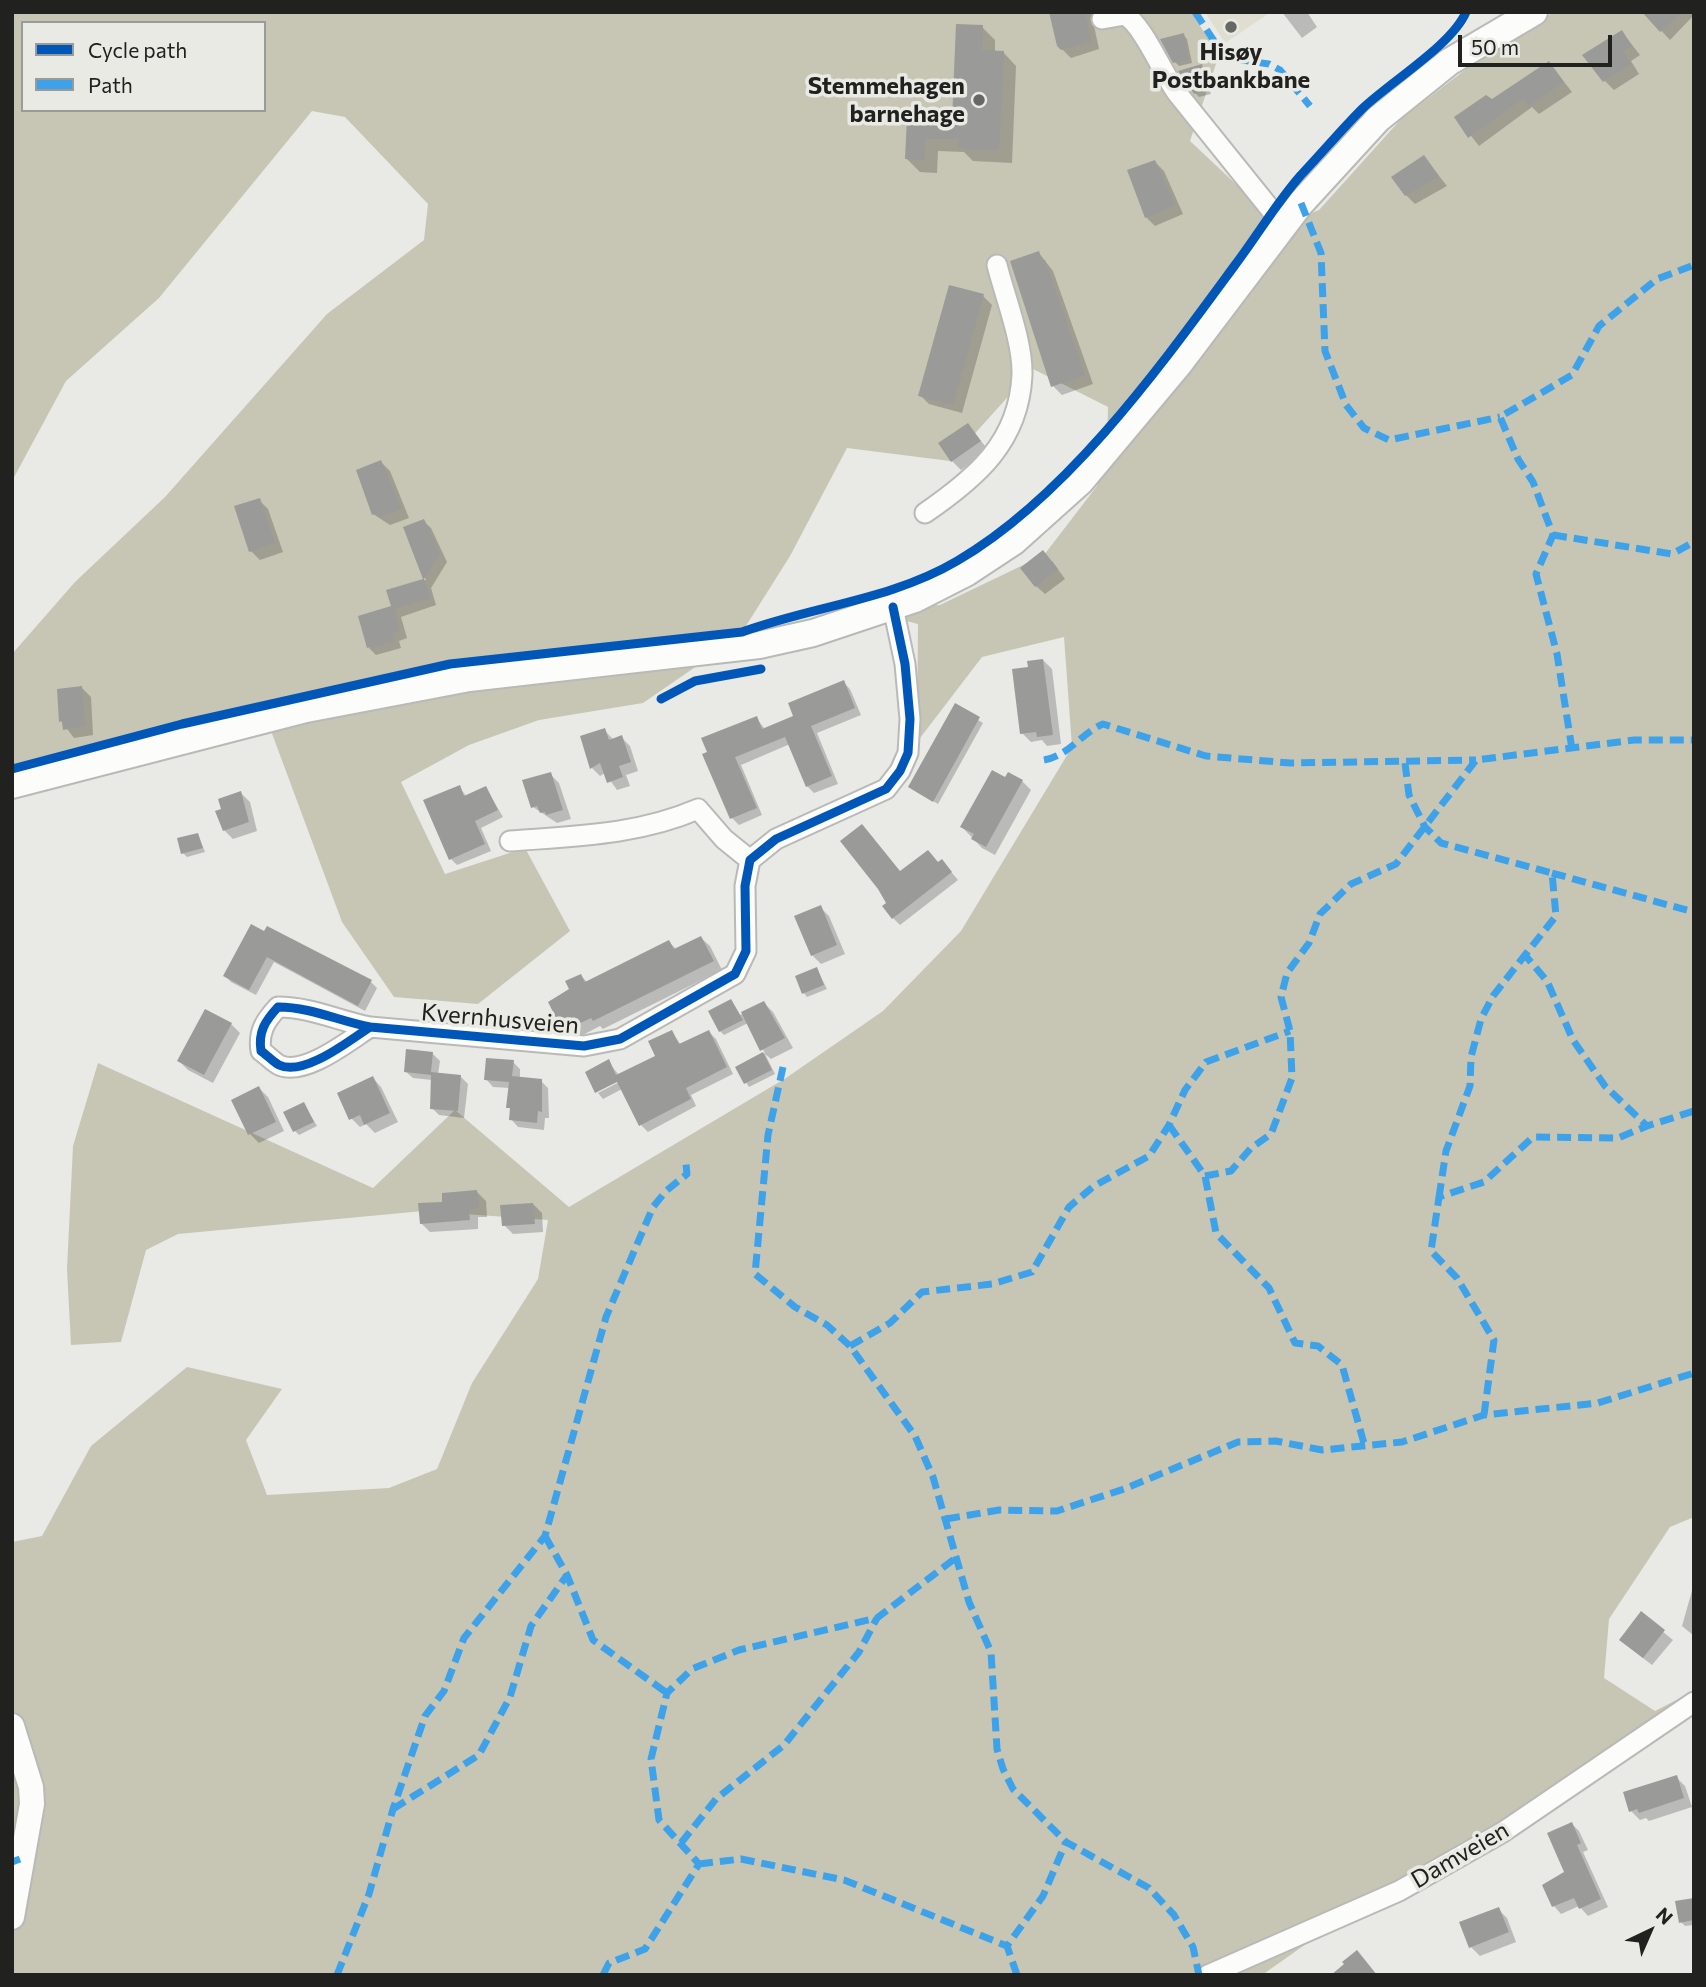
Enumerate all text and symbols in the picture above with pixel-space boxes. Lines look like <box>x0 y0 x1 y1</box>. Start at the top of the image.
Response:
marker: Hisøy Postbankbane <box>1223 19 1239 35</box>
legend <box>21 21 266 112</box>
scale bar <box>1461 21 1615 65</box>
text: 50 m <box>1471 34 1519 59</box>
text: Cycle path <box>88 37 187 62</box>
place label: Hisøy Postbankbane <box>1152 38 1310 94</box>
text: Path <box>88 72 133 97</box>
place label: Stemmehagen barnehage <box>808 72 965 128</box>
marker: Stemmehagen barnehage <box>971 92 987 108</box>
street label: Kvernhusveien <box>420 998 580 1040</box>
street label: Damveien <box>1406 1816 1514 1894</box>
north arrow <box>1615 1896 1685 1966</box>
text: N <box>1652 1902 1678 1929</box>

